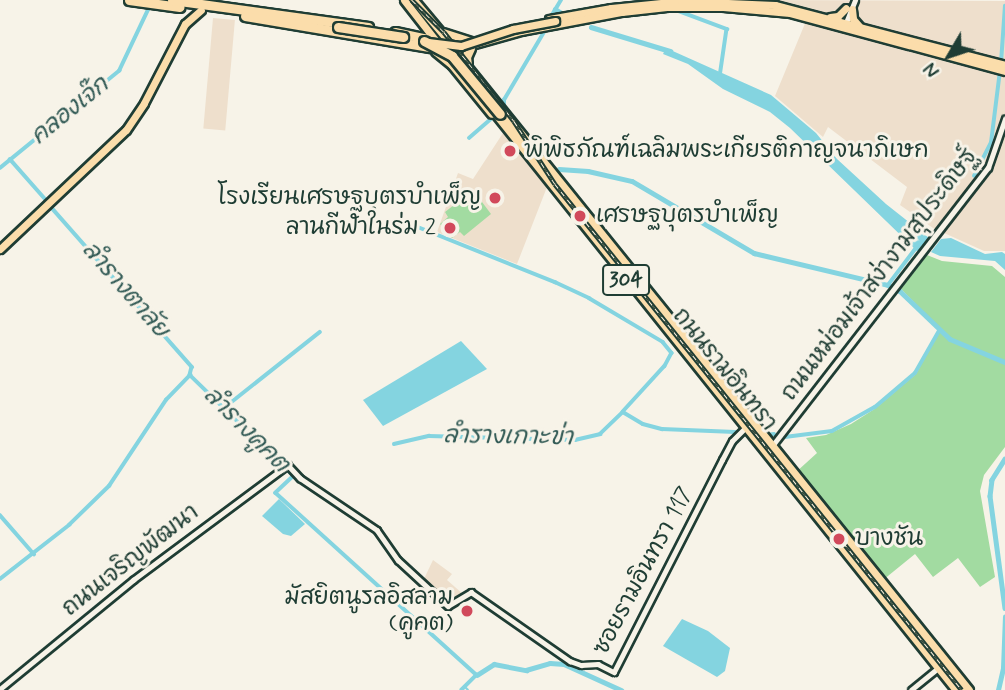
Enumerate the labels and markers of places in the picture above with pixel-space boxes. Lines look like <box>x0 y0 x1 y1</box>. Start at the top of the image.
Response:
place label: พิพิธภัณฑ์เฉลิมพระเกียรติกาญจนาภิเษก <box>524 137 929 165</box>
marker: พิพิธภัณฑ์เฉลิมพระเกียรติกาญจนาภิเษก <box>502 143 518 159</box>
place label: โรงเรียนเศรษฐบุตรบำเพ็ญ <box>218 184 481 212</box>
marker: โรงเรียนเศรษฐบุตรบำเพ็ญ <box>487 190 503 206</box>
place label: เศรษฐบุตรบำเพ็ญ <box>596 202 778 230</box>
marker: เศรษฐบุตรบำเพ็ญ <box>570 206 590 226</box>
place label: ลานกีฬาในร่ม 2 <box>286 214 436 242</box>
marker: ลานกีฬาในร่ม 2 <box>442 220 458 236</box>
place label: บางชัน <box>855 525 923 553</box>
marker: บางชัน <box>829 529 849 549</box>
place label: มัสยิตนูรลอิสลาม (คูคต) <box>285 584 453 638</box>
marker: มัสยิตนูรลอิสลาม (คูคต) <box>459 603 475 619</box>

